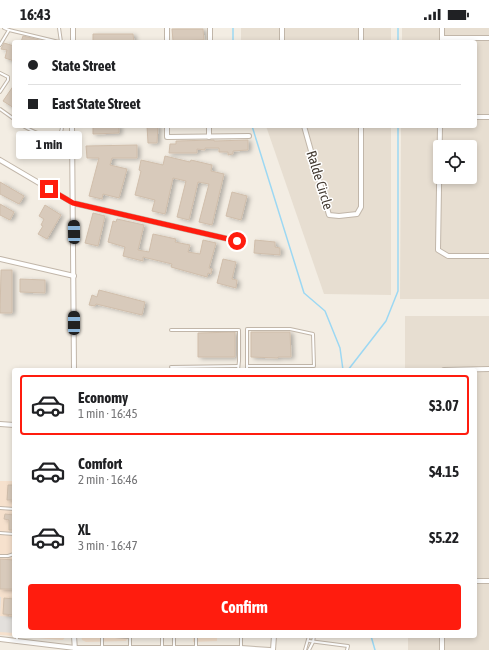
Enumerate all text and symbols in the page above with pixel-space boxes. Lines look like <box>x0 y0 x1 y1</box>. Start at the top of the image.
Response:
text: 16:43 <box>20 6 51 23</box>
text: State Street <box>52 57 116 74</box>
text: East State Street <box>52 95 141 112</box>
callout: 1 min <box>16 131 82 159</box>
text: 1 min <box>36 137 62 152</box>
map controls <box>433 140 477 184</box>
button: locate <box>433 140 477 184</box>
street label: Ralde Circle <box>303 149 337 211</box>
route end <box>40 180 58 198</box>
car <box>68 220 80 244</box>
route start <box>228 232 246 250</box>
car <box>68 311 80 335</box>
icon: car <box>30 387 66 423</box>
text: Economy <box>78 389 128 406</box>
text: $3.07 <box>429 397 459 414</box>
text: 1 min · 16:45 <box>78 406 138 421</box>
icon: car <box>30 453 66 489</box>
text: Comfort <box>78 455 122 472</box>
text: $4.15 <box>429 463 459 480</box>
text: 2 min · 16:46 <box>78 472 138 487</box>
icon: car <box>30 519 66 555</box>
text: XL <box>78 521 91 538</box>
text: $5.22 <box>429 529 459 546</box>
text: 3 min · 16:47 <box>78 538 138 553</box>
button: Confirm <box>28 584 461 630</box>

